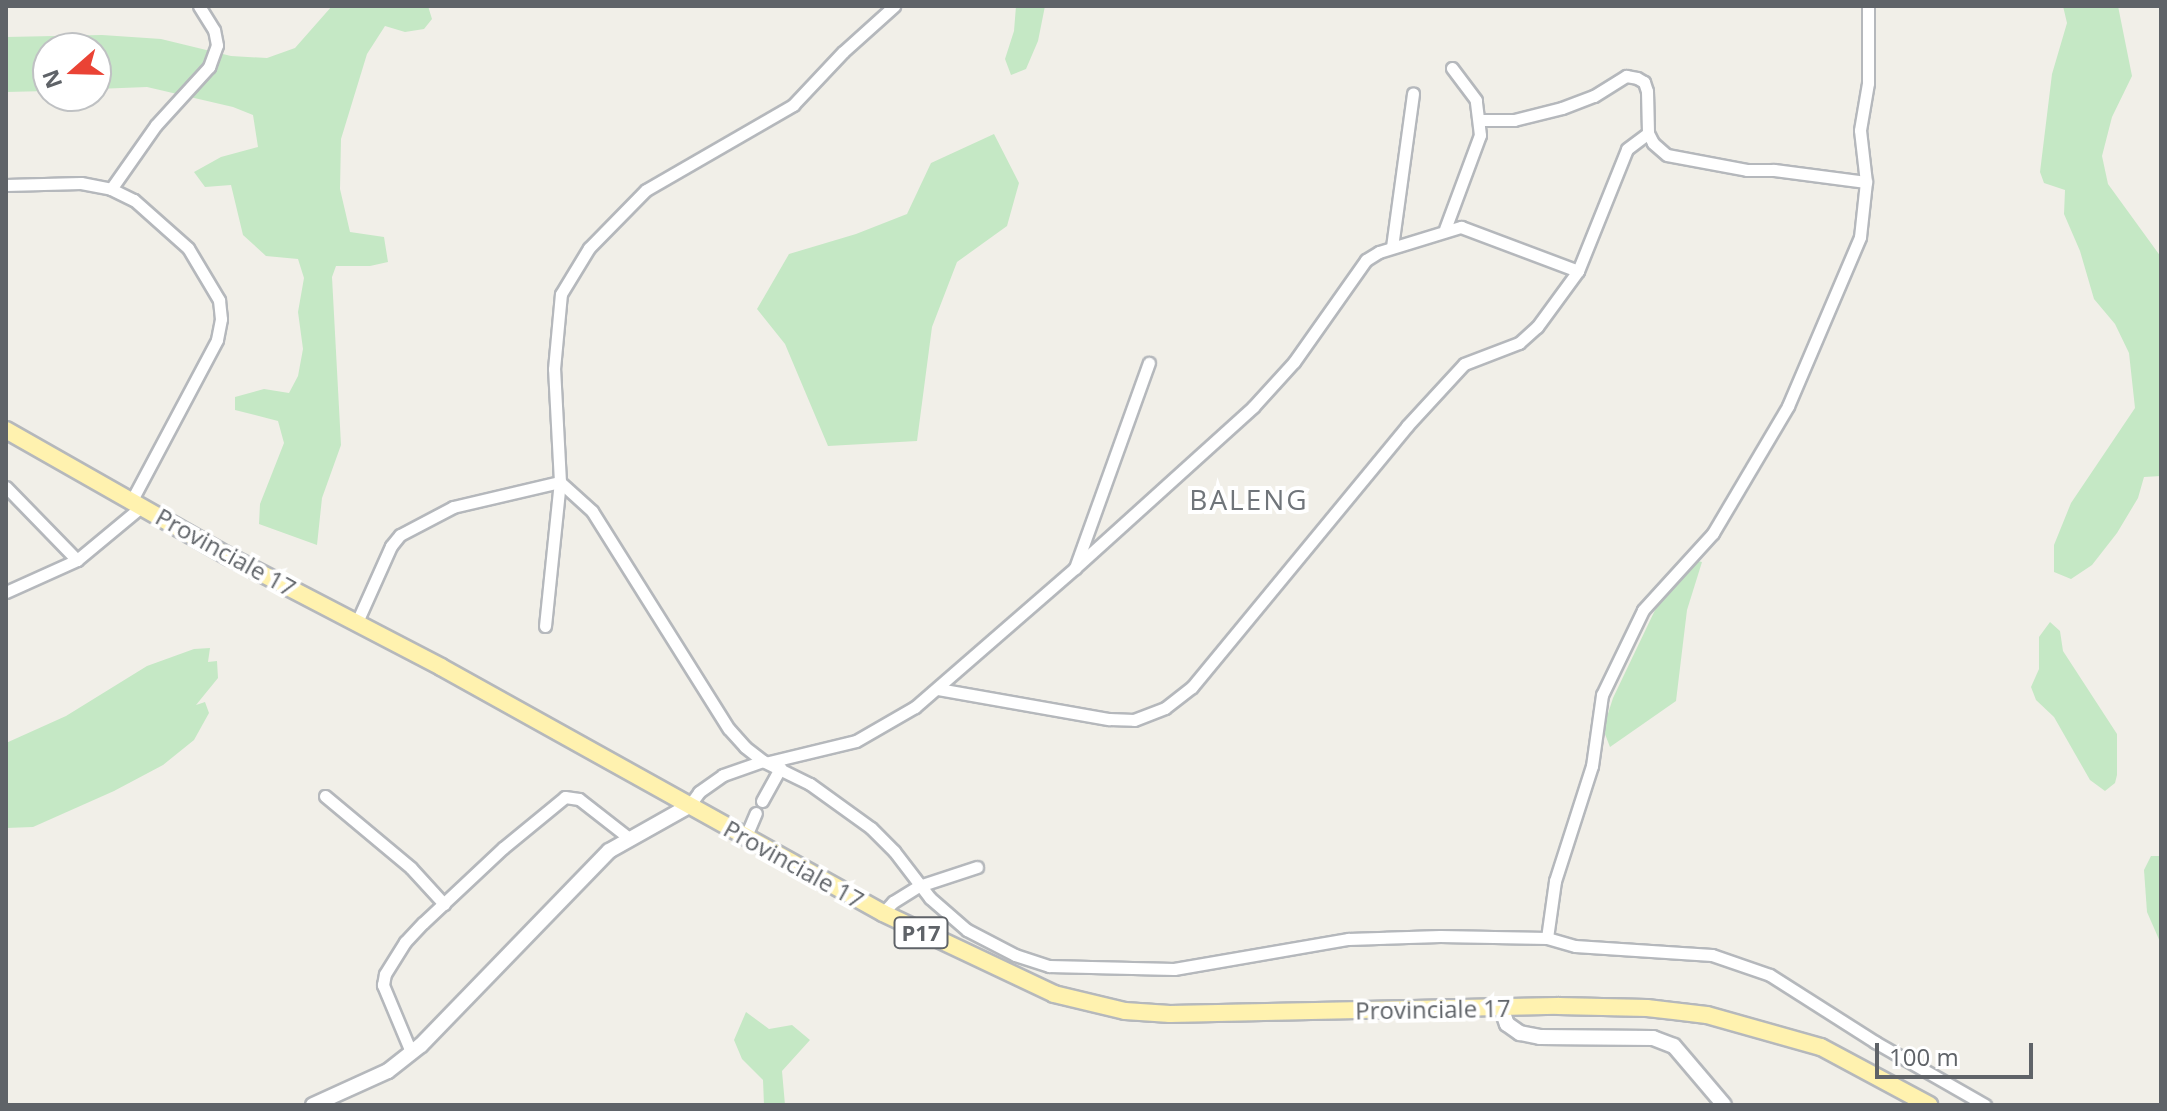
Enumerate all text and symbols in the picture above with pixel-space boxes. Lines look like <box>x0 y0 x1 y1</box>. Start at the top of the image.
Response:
north arrow <box>32 32 112 112</box>
text: N <box>34 66 68 93</box>
district label: BALENG <box>1189 482 1309 516</box>
street label: Provinciale 17 <box>151 502 301 602</box>
street label: Provinciale 17 <box>719 814 869 914</box>
road number: P17 <box>893 915 949 951</box>
street label: Provinciale 17 <box>1355 993 1511 1025</box>
scale bar <box>1879 1027 2037 1077</box>
text: 100 m <box>1889 1040 1959 1073</box>

